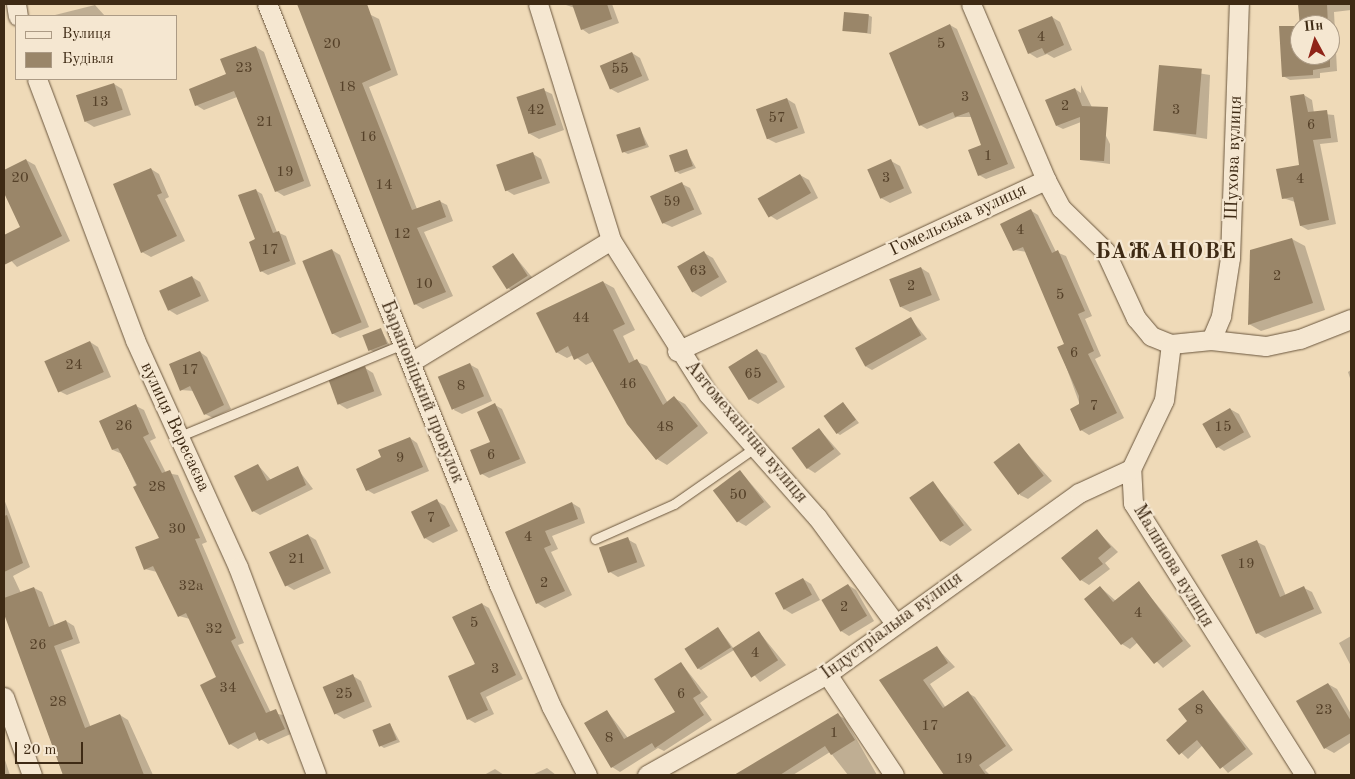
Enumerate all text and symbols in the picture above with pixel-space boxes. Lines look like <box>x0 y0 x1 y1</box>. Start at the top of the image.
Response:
legend <box>15 15 178 80</box>
north arrow <box>1290 15 1340 65</box>
text: Пн <box>1303 18 1324 34</box>
text: Вулиця <box>62 27 111 42</box>
house number: 4 <box>1037 29 1045 47</box>
house number: 20 <box>323 36 341 54</box>
house number: 5 <box>937 36 945 54</box>
text: Будівля <box>62 52 114 67</box>
house number: 23 <box>235 60 253 78</box>
house number: 55 <box>611 61 629 79</box>
house number: 18 <box>338 79 356 97</box>
house number: 3 <box>961 89 969 107</box>
house number: 13 <box>91 94 109 112</box>
street label: Шухова вулиця <box>1221 95 1247 221</box>
house number: 2 <box>1061 98 1069 116</box>
house number: 42 <box>527 102 545 120</box>
house number: 3 <box>1172 102 1180 120</box>
house number: 57 <box>768 110 786 128</box>
house number: 21 <box>256 114 274 132</box>
house number: 6 <box>1307 117 1315 135</box>
house number: 16 <box>359 129 377 147</box>
house number: 1 <box>984 148 992 166</box>
house number: 19 <box>276 164 294 182</box>
house number: 20 <box>11 170 29 188</box>
house number: 3 <box>882 170 890 188</box>
house number: 4 <box>1296 171 1304 189</box>
house number: 14 <box>375 177 393 195</box>
street label: Гомельська вулиця <box>886 179 1030 261</box>
house number: 59 <box>663 194 681 212</box>
house number: 4 <box>1016 222 1024 240</box>
house number: 12 <box>393 226 411 244</box>
district label: БАЖАНОВЕ <box>1094 240 1238 266</box>
house number: 17 <box>261 242 279 260</box>
house number: 63 <box>689 263 707 281</box>
house number: 2 <box>1273 268 1281 286</box>
house number: 10 <box>415 276 433 294</box>
house number: 2 <box>907 278 915 296</box>
house number: 5 <box>1056 287 1064 305</box>
street label: Барановіцький провулок <box>375 297 469 487</box>
house number: 44 <box>572 310 590 328</box>
house number: 6 <box>1070 345 1078 363</box>
street label: Автомеханічна вулиця <box>680 356 812 508</box>
house number: 24 <box>65 357 83 375</box>
street label: вулиця Вересаєва <box>135 359 215 495</box>
house number: 17 <box>181 362 199 380</box>
house number: 65 <box>744 366 762 384</box>
house number: 46 <box>619 376 637 394</box>
house number: 8 <box>457 378 465 396</box>
house number: 7 <box>1090 398 1098 416</box>
house number: 26 <box>115 418 133 436</box>
house number: 48 <box>656 419 674 437</box>
house number: 15 <box>1214 419 1232 437</box>
house number: 6 <box>487 447 495 465</box>
house number: 9 <box>396 450 404 468</box>
house number: 28 <box>148 479 166 497</box>
house number: 50 <box>729 487 747 505</box>
street label: Малинова вулиця <box>1128 501 1218 631</box>
house number: 7 <box>427 510 435 528</box>
house number: 30 <box>168 521 186 539</box>
house number: 4 <box>524 529 532 547</box>
house number: 21 <box>288 551 306 569</box>
house number: 19 <box>1237 556 1255 574</box>
street label: Індустріальна вулиця <box>817 567 967 685</box>
house number: 2 <box>540 575 548 593</box>
house number: 32а <box>179 578 203 596</box>
house number: 2 <box>840 599 848 617</box>
house number: 4 <box>1134 605 1142 623</box>
house number: 5 <box>470 615 478 633</box>
house number: 32 <box>205 621 223 639</box>
house number: 26 <box>29 637 47 655</box>
house number: 4 <box>751 645 759 663</box>
house number: 3 <box>491 661 499 679</box>
house number: 34 <box>219 680 237 698</box>
house number: 25 <box>335 686 353 704</box>
house number: 6 <box>677 686 685 704</box>
house number: 28 <box>49 694 67 712</box>
house number: 8 <box>1195 702 1203 720</box>
house number: 23 <box>1315 702 1333 720</box>
house number: 17 <box>921 718 939 736</box>
house number: 1 <box>830 725 838 743</box>
house number: 8 <box>605 730 613 748</box>
scale bar <box>18 732 85 764</box>
text: 20 m <box>23 743 57 758</box>
house number: 19 <box>955 751 973 769</box>

